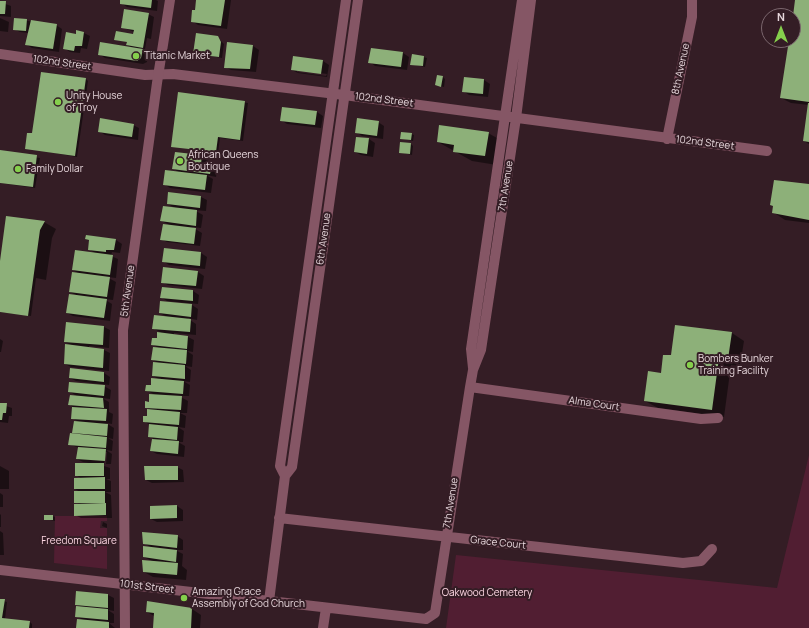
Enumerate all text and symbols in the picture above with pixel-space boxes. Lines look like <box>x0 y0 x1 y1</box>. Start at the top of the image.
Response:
north arrow <box>761 8 801 48</box>
text: N <box>777 9 785 24</box>
street label: 8th Avenue <box>670 42 692 96</box>
place label: Titanic Market <box>144 50 210 62</box>
marker: Titanic Market <box>131 51 141 61</box>
street label: 102nd Street <box>32 53 92 73</box>
place label: Unity House of Troy <box>66 90 122 114</box>
street label: 102nd Street <box>354 90 414 110</box>
marker: Unity House of Troy <box>53 97 63 107</box>
street label: 102nd Street <box>675 133 735 153</box>
place label: African Queens Boutique <box>188 149 258 172</box>
marker: African Queens Boutique <box>175 156 185 166</box>
street label: 7th Avenue <box>496 160 516 212</box>
place label: Family Dollar <box>26 163 83 175</box>
marker: Family Dollar <box>13 164 23 174</box>
street label: 6th Avenue <box>314 212 334 266</box>
street label: 5th Avenue <box>118 264 138 318</box>
place label: Bombers Bunker Training Facility <box>698 353 773 376</box>
marker: Bombers Bunker Training Facility <box>685 360 695 370</box>
street label: Alma Court <box>568 394 620 414</box>
street label: 7th Avenue <box>441 477 461 529</box>
street label: Grace Court <box>470 534 526 552</box>
park label: Freedom Square <box>41 535 117 547</box>
street label: 101st Street <box>119 578 175 596</box>
place label: Amazing Grace Assembly of God Church <box>192 586 305 610</box>
park label: Oakwood Cemetery <box>442 587 532 599</box>
marker: Amazing Grace Assembly of God Church <box>179 593 189 603</box>

